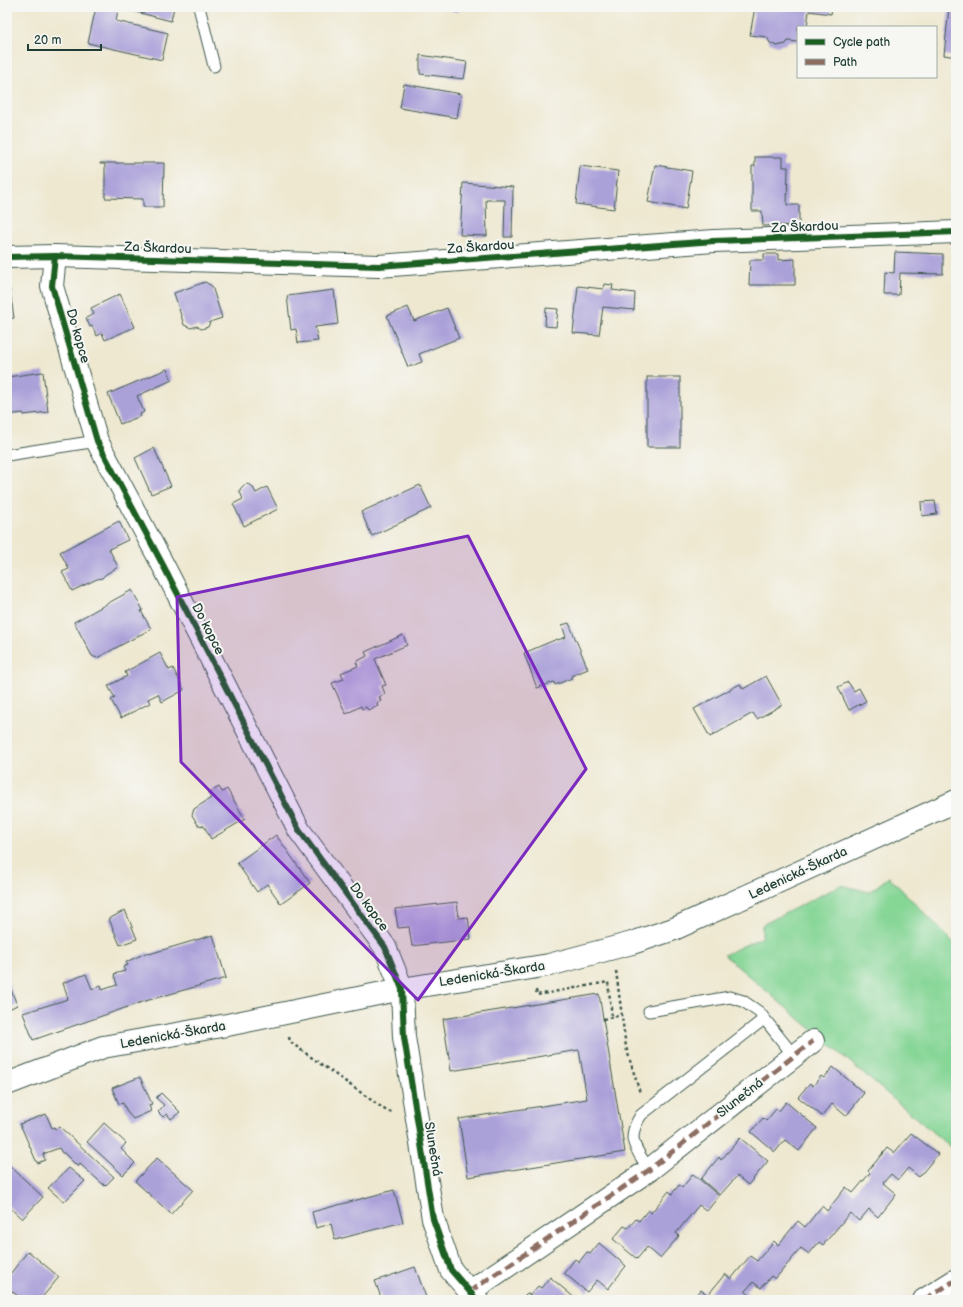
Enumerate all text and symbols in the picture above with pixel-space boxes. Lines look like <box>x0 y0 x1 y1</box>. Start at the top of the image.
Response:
scale bar <box>28 26 101 52</box>
legend <box>797 26 937 78</box>
text: 20 m <box>34 33 61 48</box>
text: Cycle path <box>833 35 890 50</box>
text: Path <box>833 55 858 70</box>
street label: Za Škardou <box>770 218 839 236</box>
street label: Za Škardou <box>446 237 515 257</box>
street label: Za Škardou <box>123 239 192 257</box>
street label: Do kopce <box>63 307 93 365</box>
street label: Do kopce <box>188 600 228 658</box>
street label: Ledenická-Škarda <box>746 843 850 903</box>
street label: Do kopce <box>346 880 392 935</box>
street label: Ledenická-Škarda <box>438 958 546 990</box>
street label: Ledenická-Škarda <box>119 1018 227 1052</box>
street label: Slunečná <box>714 1075 766 1121</box>
street label: Slunečná <box>421 1121 445 1177</box>

